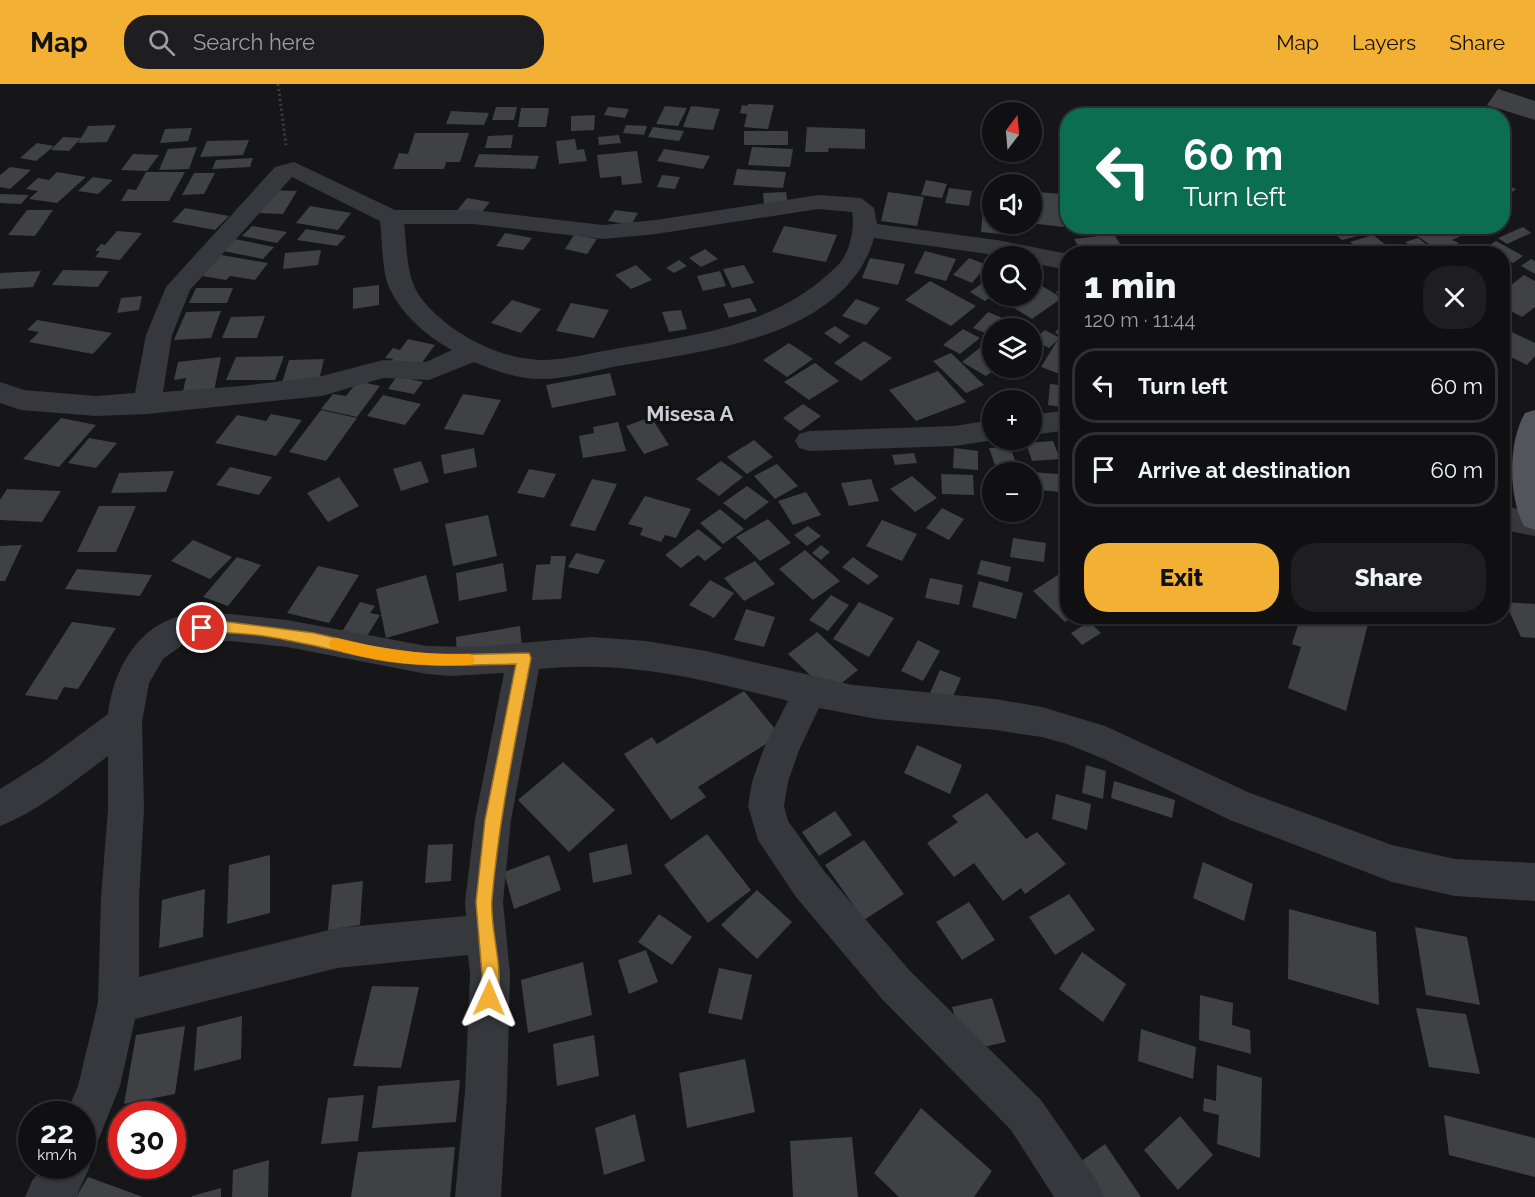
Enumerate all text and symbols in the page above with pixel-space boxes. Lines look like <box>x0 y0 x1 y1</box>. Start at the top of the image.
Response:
search box <box>124 15 544 69</box>
text: Map <box>30 26 88 59</box>
icon: search <box>145 26 178 59</box>
text: Search here <box>193 29 315 55</box>
text: Map <box>1276 30 1319 55</box>
text: Layers <box>1352 30 1416 55</box>
text: Share <box>1449 30 1505 55</box>
north arrow <box>982 102 1042 162</box>
map controls <box>982 102 1042 522</box>
text: 60 m <box>1183 131 1283 180</box>
icon: left <box>1084 132 1162 210</box>
button: sound <box>982 174 1042 234</box>
text: Turn left <box>1183 181 1286 212</box>
button: search <box>982 246 1042 306</box>
text: 1 min <box>1084 264 1176 306</box>
button: close <box>1423 266 1486 329</box>
text: 120 m · 11:44 <box>1084 308 1195 332</box>
button: layers <box>982 318 1042 378</box>
icon: left <box>1087 369 1120 402</box>
text: Turn left <box>1138 373 1228 399</box>
text: 60 m <box>1430 373 1483 399</box>
button: + <box>982 390 1042 450</box>
district label: Misesa A <box>646 401 735 426</box>
icon: arrive <box>1087 453 1120 486</box>
text: Arrive at destination <box>1138 457 1351 483</box>
text: 60 m <box>1430 457 1483 483</box>
button: − <box>982 462 1042 522</box>
button: Exit <box>1084 543 1279 612</box>
button: Share <box>1291 543 1486 612</box>
pin <box>176 602 227 653</box>
icon: arrive <box>185 611 218 644</box>
position arrow <box>457 966 521 1030</box>
speed limit sign: 30 <box>108 1101 186 1179</box>
text: 22 <box>40 1115 74 1150</box>
text: km/h <box>37 1146 77 1164</box>

